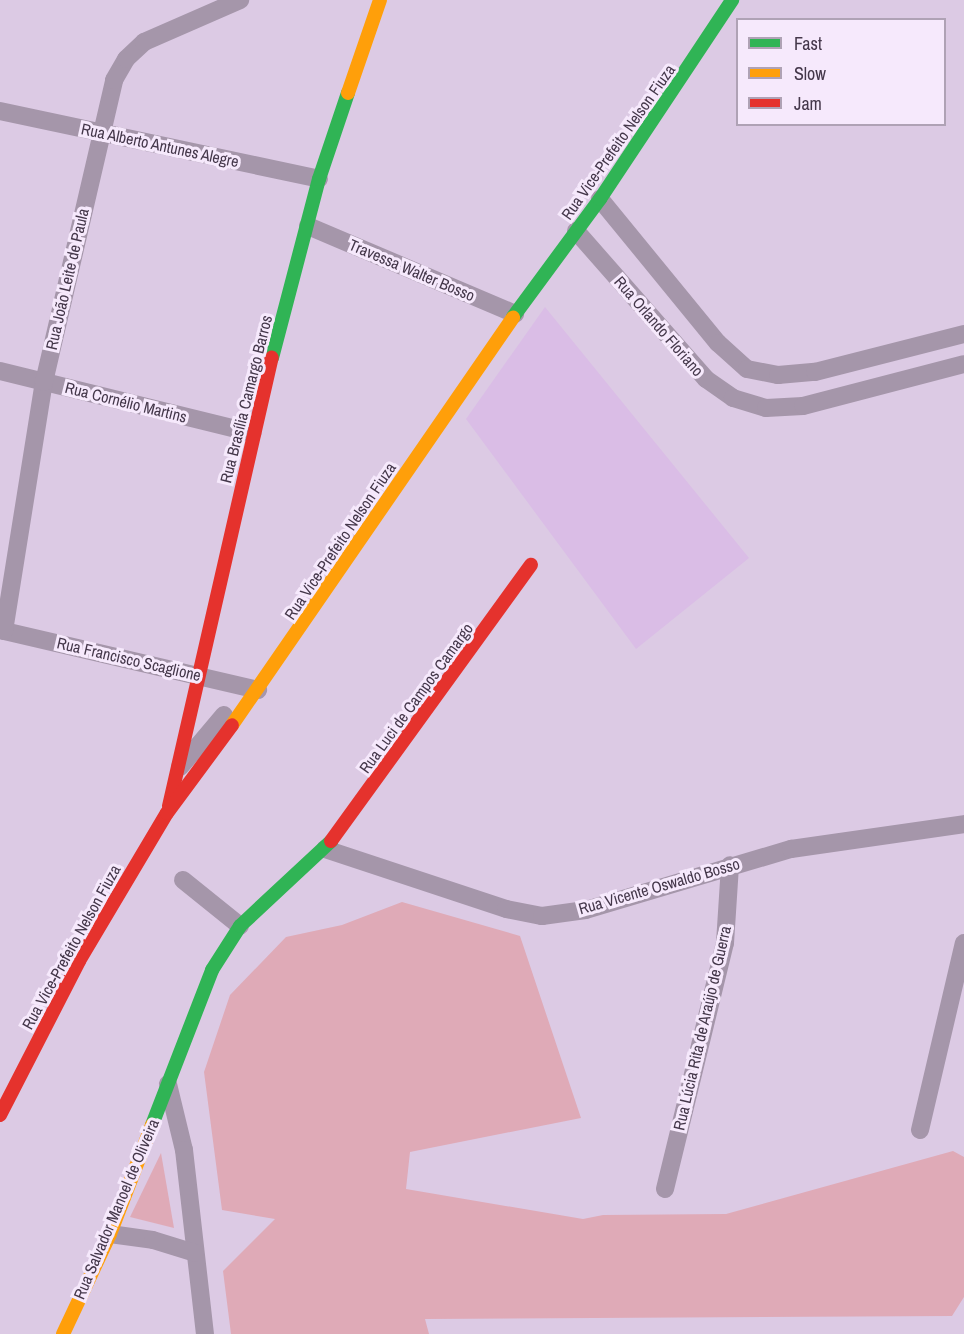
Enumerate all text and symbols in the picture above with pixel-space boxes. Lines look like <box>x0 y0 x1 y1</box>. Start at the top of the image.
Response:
legend <box>736 18 946 126</box>
text: Fast <box>794 31 822 56</box>
street label: Rua Vice-Prefeito Nelson Fiuza <box>557 61 679 223</box>
text: Slow <box>794 61 826 86</box>
text: Jam <box>794 91 822 116</box>
street label: Rua Alberto Antunes Alegre <box>78 119 242 171</box>
street label: Rua João Leite de Paula <box>41 206 93 352</box>
street label: Travessa Walter Bosso <box>346 235 478 305</box>
street label: Rua Orlando Floriano <box>610 272 708 380</box>
street label: Rua Brasília Camargo Barros <box>216 313 276 485</box>
street label: Rua Cornélio Martins <box>63 378 189 426</box>
street label: Rua Vice-Prefeito Nelson Fiuza <box>280 459 400 623</box>
street label: Rua Luci de Campos Camargo <box>355 619 477 777</box>
street label: Rua Francisco Scaglione <box>55 633 203 685</box>
street label: Rua Vicente Oswaldo Bosso <box>576 854 742 918</box>
street label: Rua Vice-Prefeito Nelson Fiuza <box>18 861 124 1033</box>
street label: Rua Lúcia Rita de Araújo de Guerra <box>669 924 735 1132</box>
street label: Rua Salvador Manoel de Oliveira <box>69 1116 163 1302</box>

